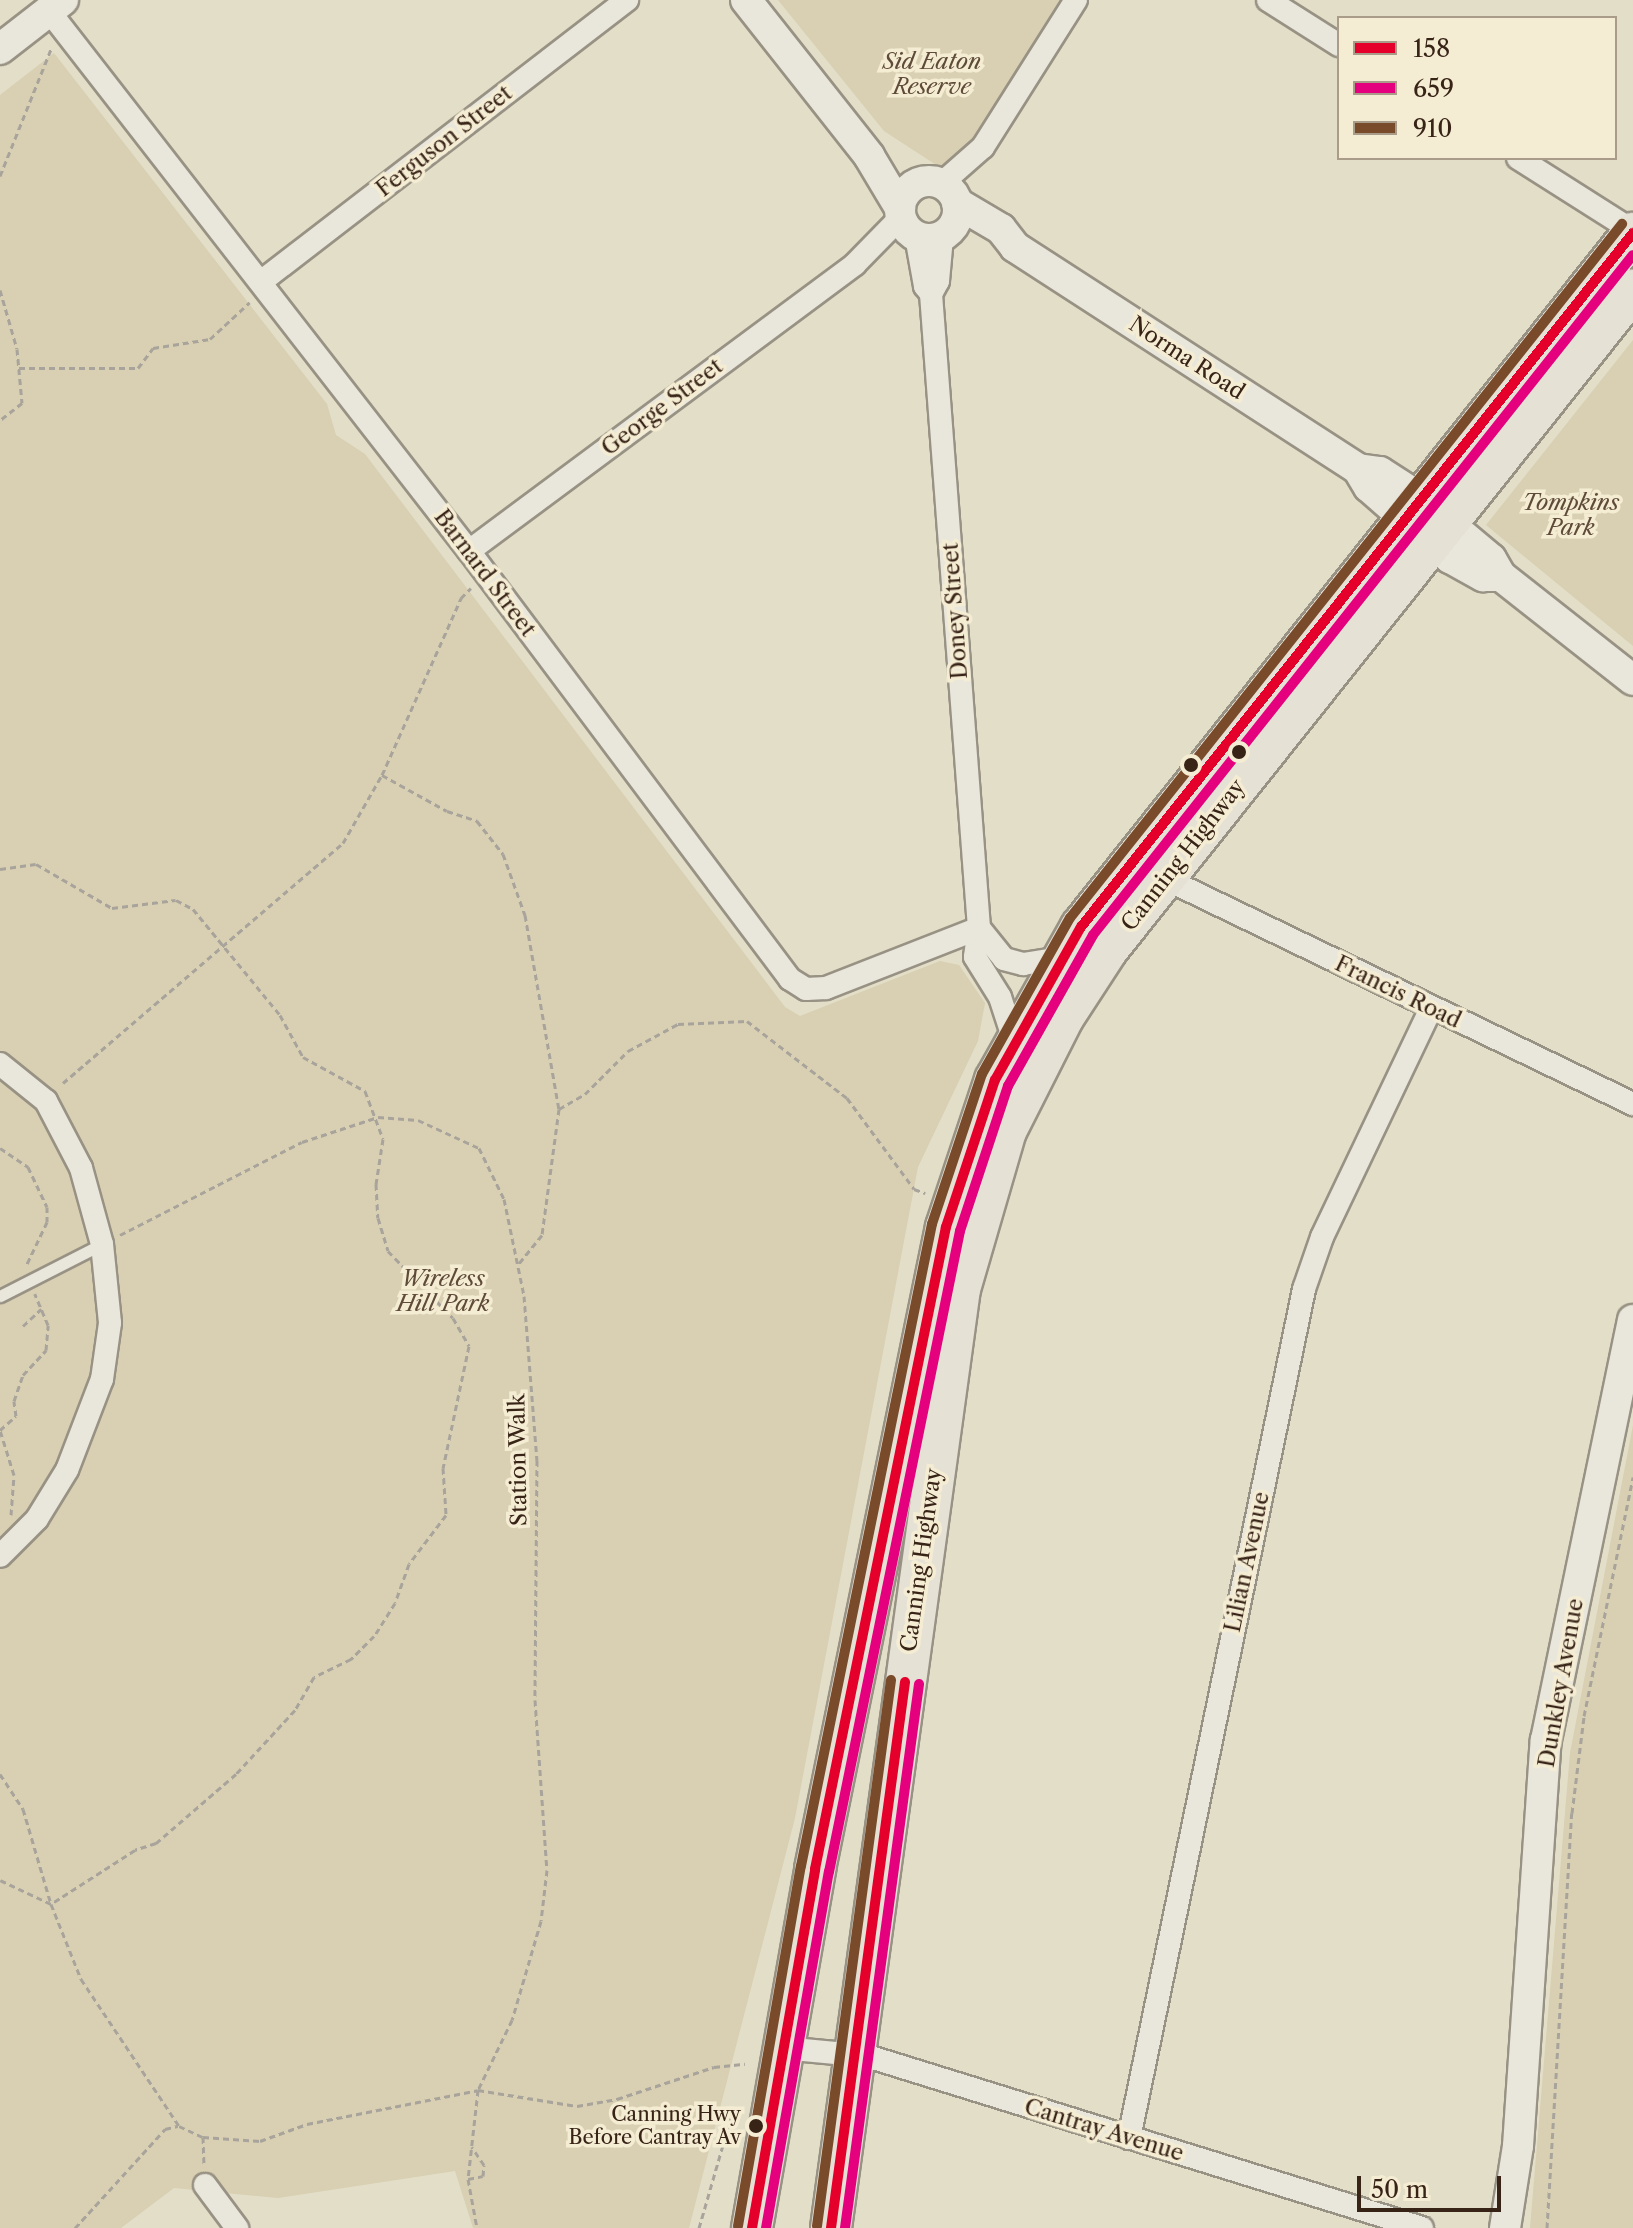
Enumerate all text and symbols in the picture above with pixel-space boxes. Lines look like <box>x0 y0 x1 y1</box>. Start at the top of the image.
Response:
legend <box>1337 16 1617 160</box>
text: 158 <box>1413 34 1450 63</box>
park label: Sid Eaton Reserve <box>883 48 981 100</box>
text: 659 <box>1413 74 1454 103</box>
street label: Ferguson Street <box>371 80 517 202</box>
text: 910 <box>1413 114 1452 143</box>
street label: Norma Road <box>1124 311 1250 405</box>
street label: George Street <box>596 353 728 461</box>
park label: Tompkins Park <box>1523 489 1619 540</box>
street label: Barnard Street <box>429 504 541 642</box>
street label: Doney Street <box>937 542 973 680</box>
unlabelled marker <box>1231 744 1247 760</box>
unlabelled marker <box>1183 757 1199 773</box>
street label: Canning Highway <box>1116 774 1250 936</box>
street label: Francis Road <box>1331 950 1465 1034</box>
park label: Wireless Hill Park <box>397 1265 489 1316</box>
street label: Station Walk <box>504 1393 532 1527</box>
street label: Canning Highway <box>895 1466 947 1654</box>
street label: Lilian Avenue <box>1219 1489 1275 1635</box>
street label: Dunkley Avenue <box>1533 1596 1589 1770</box>
street label: Cantray Avenue <box>1020 2093 1188 2167</box>
place label: Canning Hwy Before Cantray Av <box>567 2102 741 2149</box>
marker: Canning Hwy Before Cantray Av <box>748 2118 764 2134</box>
scale bar <box>1361 2160 1505 2210</box>
text: 50 m <box>1371 2175 1428 2204</box>

